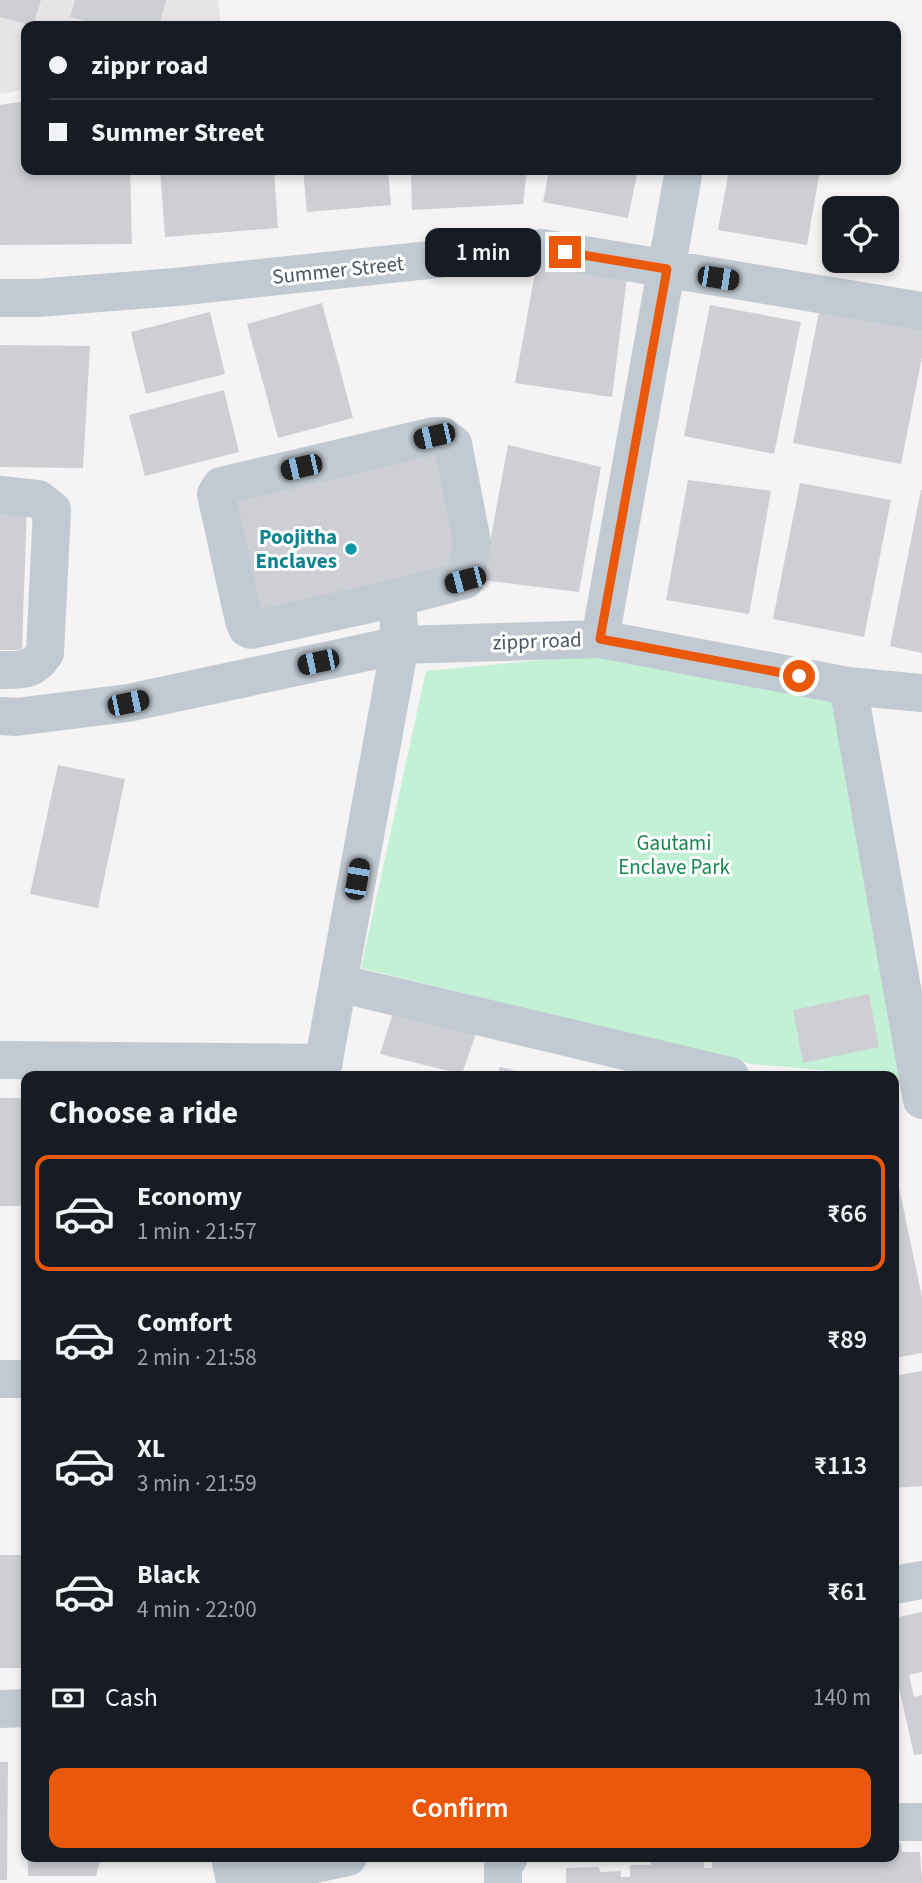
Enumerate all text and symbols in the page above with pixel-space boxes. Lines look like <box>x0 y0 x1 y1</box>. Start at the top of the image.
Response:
text: zippr road <box>91 47 208 84</box>
text: Summer Street <box>91 114 264 151</box>
map controls <box>822 196 899 273</box>
button: locate <box>822 196 899 273</box>
callout: 1 min <box>425 228 540 276</box>
text: 1 min <box>456 236 510 269</box>
route end <box>549 236 581 268</box>
street label: Summer Street <box>271 248 405 292</box>
car <box>696 264 741 292</box>
car <box>412 421 457 451</box>
car <box>279 452 324 482</box>
place label: Poojitha Enclaves <box>256 522 337 576</box>
marker: Poojitha Enclaves <box>343 541 359 557</box>
car <box>442 564 489 596</box>
street label: zippr road <box>492 624 582 658</box>
car <box>296 647 341 677</box>
route start <box>783 660 815 692</box>
car <box>106 688 151 718</box>
park label: Gautami Enclave Park <box>618 828 730 882</box>
car <box>344 856 371 902</box>
text: Choose a ride <box>49 1090 238 1136</box>
text: Economy <box>137 1178 242 1215</box>
icon: car <box>53 1182 116 1245</box>
text: ₹66 <box>827 1195 867 1232</box>
text: 1 min · 21:57 <box>137 1215 257 1248</box>
text: Comfort <box>137 1304 232 1341</box>
icon: car <box>53 1308 116 1371</box>
text: ₹89 <box>827 1321 867 1358</box>
text: 2 min · 21:58 <box>137 1341 257 1374</box>
text: XL <box>137 1430 165 1467</box>
icon: car <box>53 1434 116 1497</box>
text: ₹113 <box>814 1447 867 1484</box>
text: 3 min · 21:59 <box>137 1467 257 1500</box>
text: Black <box>137 1556 200 1593</box>
icon: car <box>53 1560 116 1623</box>
text: ₹61 <box>827 1573 867 1610</box>
text: 4 min · 22:00 <box>137 1593 257 1626</box>
icon: cash <box>49 1679 87 1717</box>
text: Cash <box>105 1679 158 1716</box>
text: 140 m <box>813 1681 871 1714</box>
button: Confirm <box>49 1768 871 1848</box>

